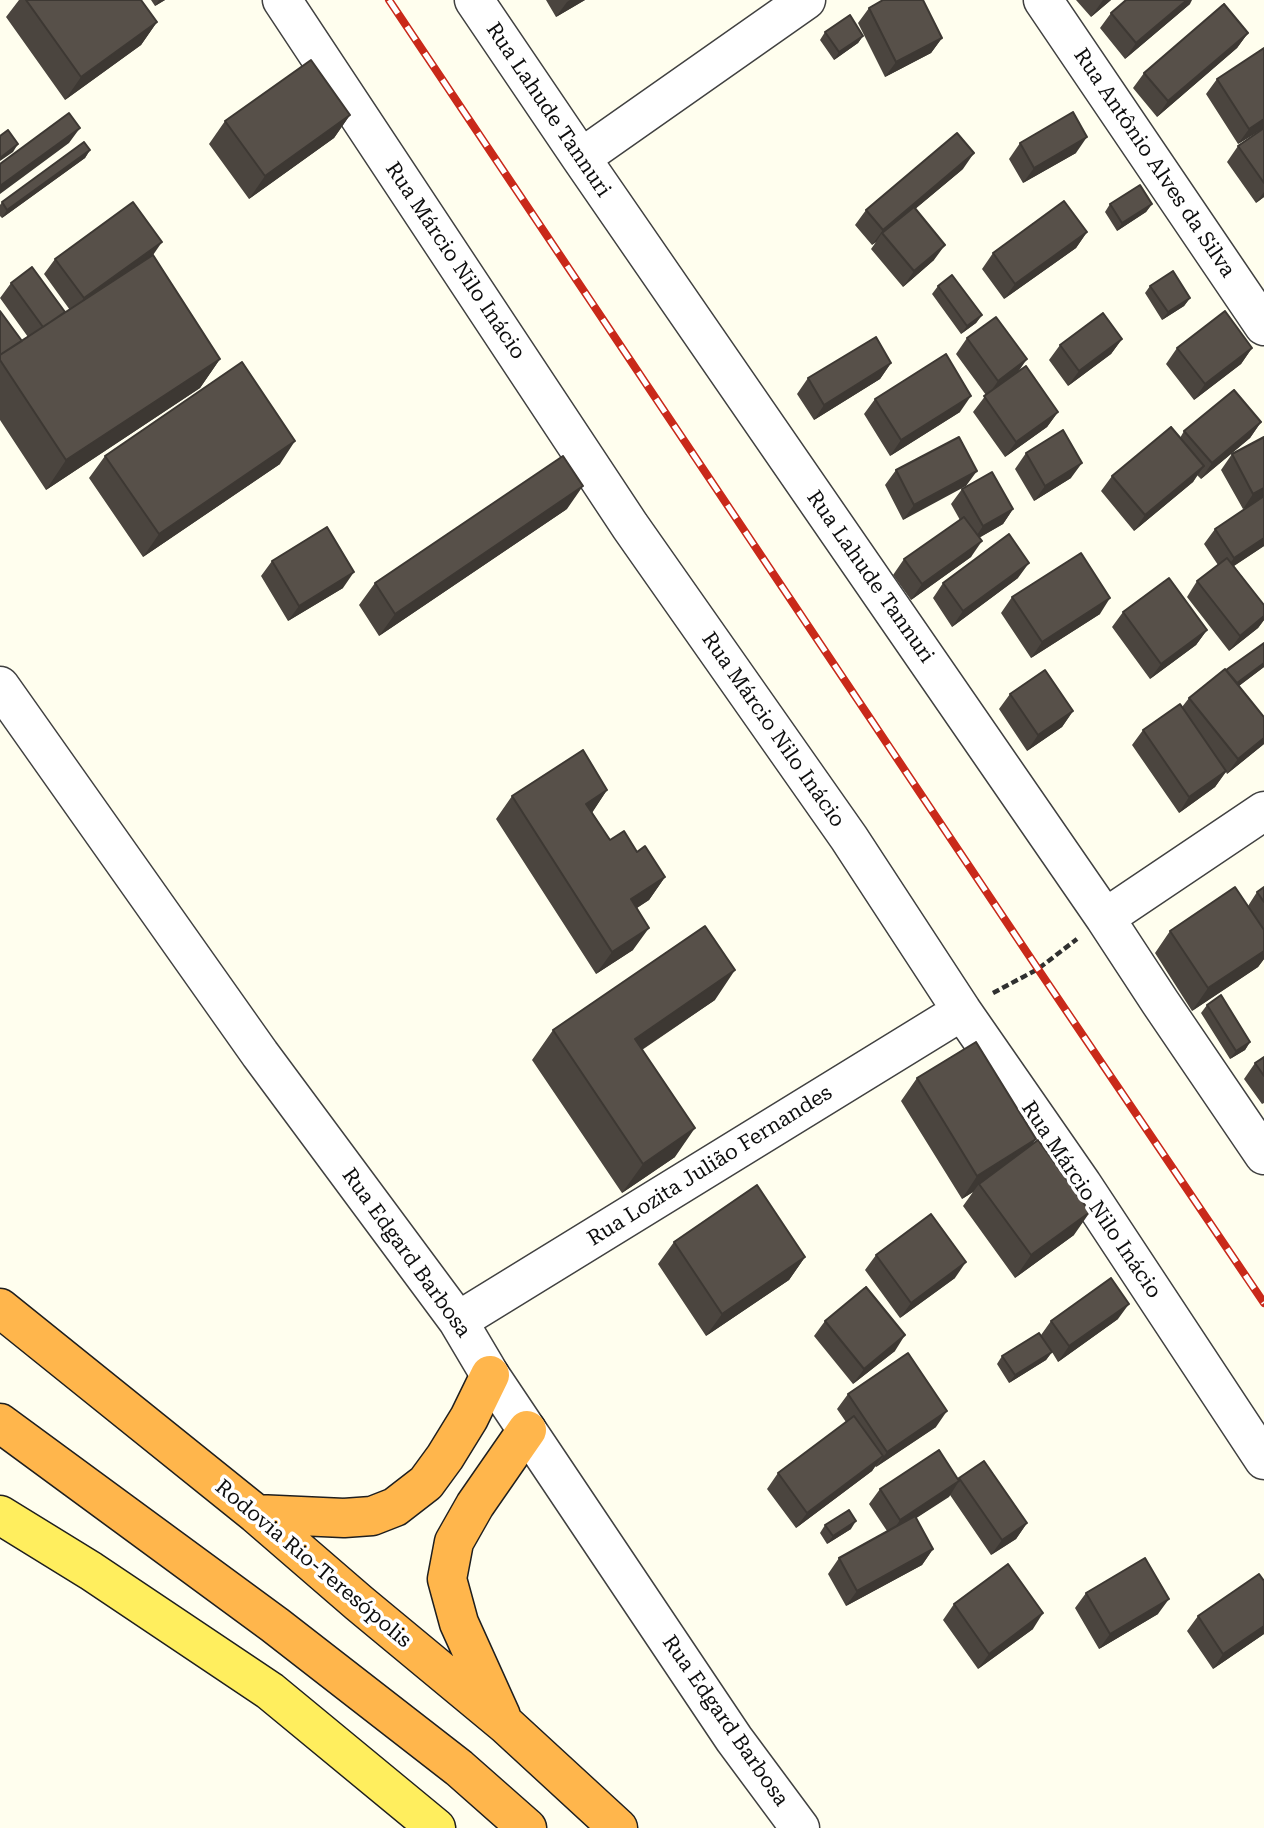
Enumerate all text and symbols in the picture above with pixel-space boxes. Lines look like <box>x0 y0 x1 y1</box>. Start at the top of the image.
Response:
street label: Rua Lahude Tannuri <box>480 18 616 202</box>
street label: Rua Antônio Alves da Silva <box>1068 44 1240 282</box>
street label: Rua Márcio Nilo Inácio <box>380 158 530 364</box>
street label: Rua Lahude Tannuri <box>801 486 939 668</box>
street label: Rua Márcio Nilo Inácio <box>696 628 850 832</box>
street label: Rua Lozita Julião Fernandes <box>583 1080 837 1252</box>
street label: Rua Márcio Nilo Inácio <box>1016 1097 1166 1303</box>
street label: Rua Edgard Barbosa <box>336 1164 476 1342</box>
street label: Rodovia Rio-Teresópolis <box>210 1475 416 1653</box>
street label: Rua Edgard Barbosa <box>657 1631 793 1811</box>

